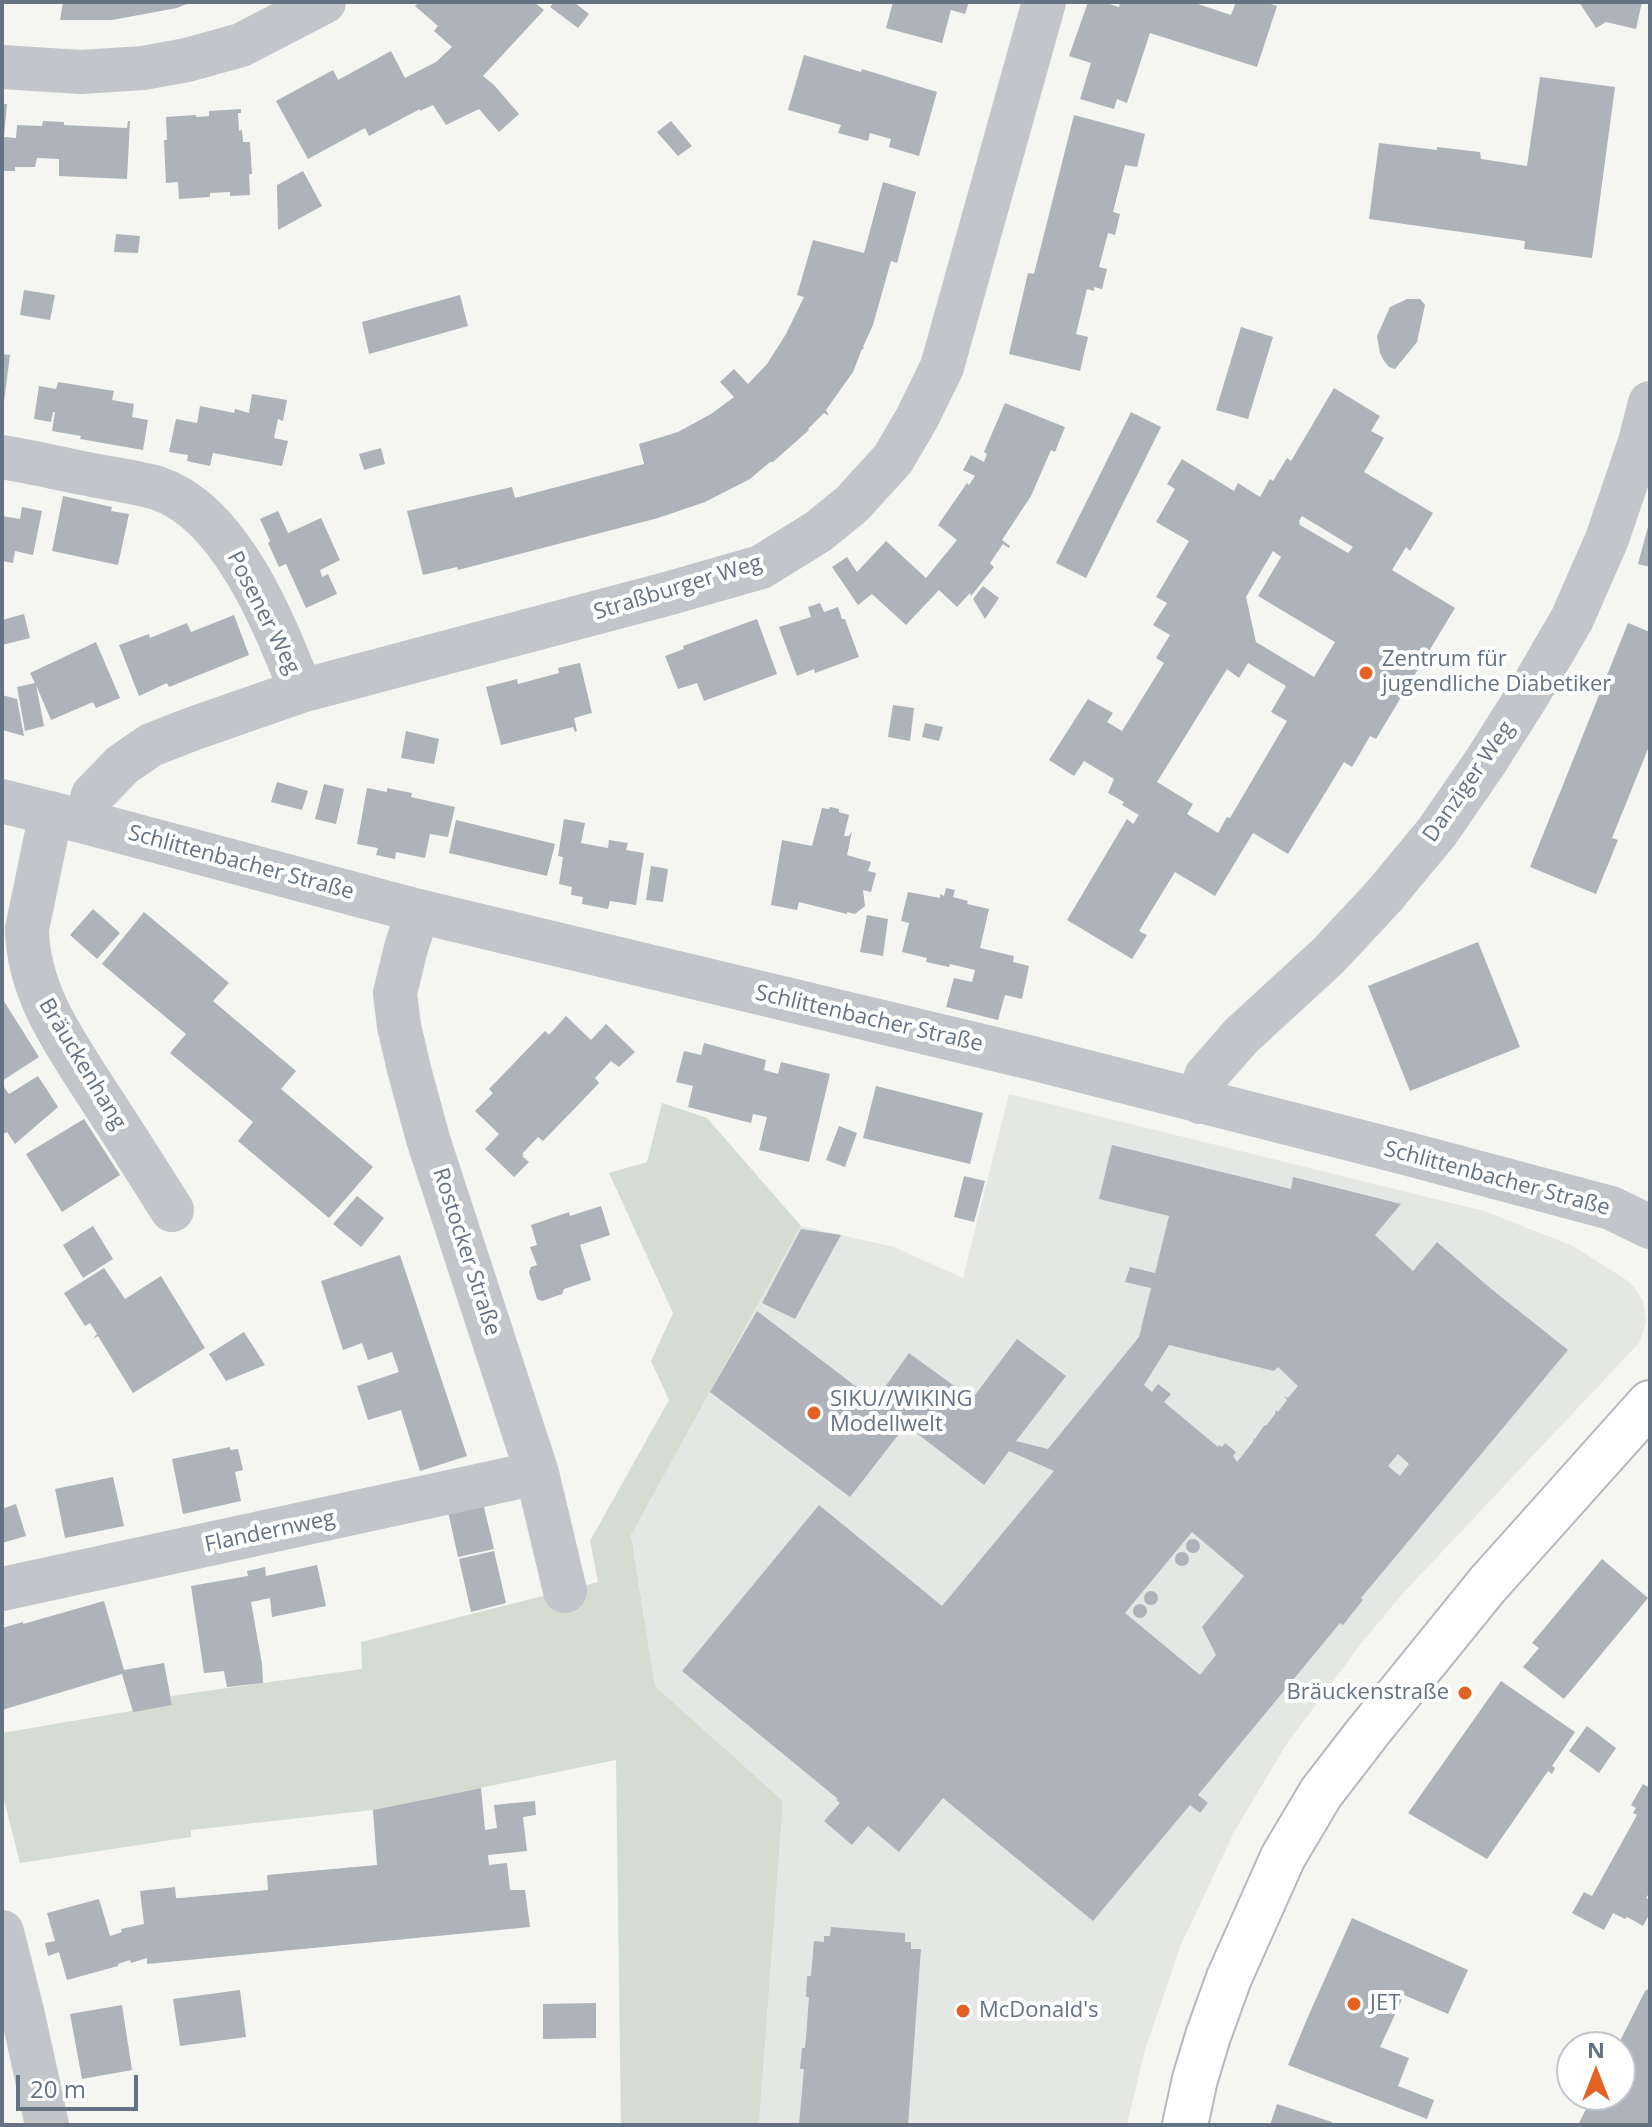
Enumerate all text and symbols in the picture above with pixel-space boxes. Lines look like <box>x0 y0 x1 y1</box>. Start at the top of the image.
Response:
street label: Posener Weg <box>221 547 305 679</box>
street label: Straßburger Weg <box>591 550 765 626</box>
place label: Zentrum für jugendliche Diabetiker <box>1382 647 1611 698</box>
marker: Zentrum für jugendliche Diabetiker <box>1357 664 1375 682</box>
street label: Danziger Weg <box>1418 717 1520 847</box>
street label: Schlittenbacher Straße <box>125 820 357 906</box>
street label: Schlittenbacher Straße <box>753 980 985 1058</box>
street label: Bräuckenhang <box>33 994 131 1134</box>
street label: Schlittenbacher Straße <box>1381 1136 1613 1222</box>
street label: Rostocker Straße <box>426 1165 506 1339</box>
place label: SIKU//WIKING Modellwelt <box>830 1387 972 1438</box>
marker: SIKU//WIKING Modellwelt <box>805 1404 823 1422</box>
street label: Flandernweg <box>203 1505 337 1559</box>
place label: Bräuckenstraße <box>1287 1680 1449 1706</box>
marker: Bräuckenstraße <box>1456 1684 1474 1702</box>
place label: JET <box>1370 1991 1400 2017</box>
marker: JET <box>1345 1995 1363 2013</box>
place label: McDonald's <box>979 1998 1099 2024</box>
marker: McDonald's <box>954 2002 972 2020</box>
north arrow <box>1556 2031 1636 2111</box>
text: N <box>1587 2034 1605 2064</box>
scale bar <box>20 2059 142 2109</box>
text: 20 m <box>30 2072 86 2105</box>

